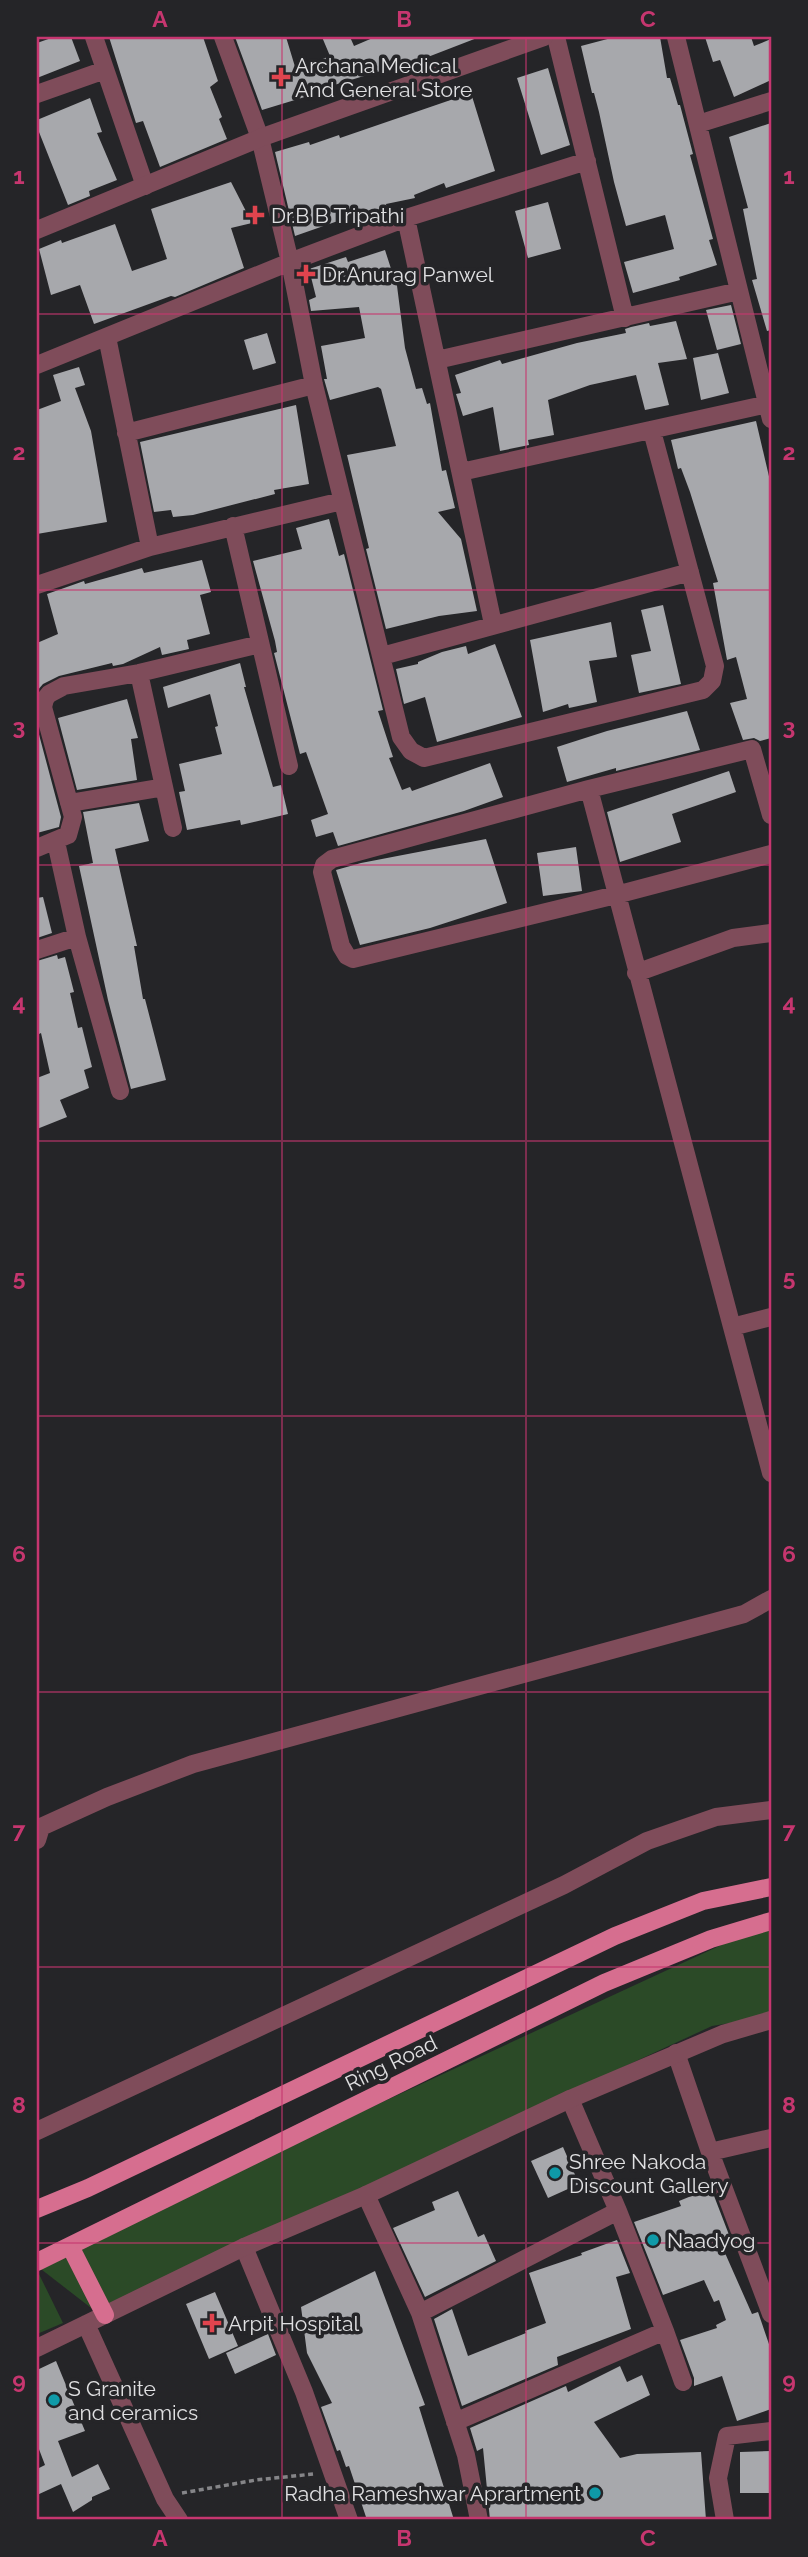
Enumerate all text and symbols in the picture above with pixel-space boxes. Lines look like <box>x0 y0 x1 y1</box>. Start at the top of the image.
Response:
text: A <box>152 5 168 32</box>
text: B <box>396 5 412 32</box>
text: C <box>640 5 656 32</box>
place label: Archana Medical And General Store <box>295 53 472 102</box>
marker: Archana Medical And General Store <box>273 69 289 85</box>
text: 1 <box>13 162 25 189</box>
text: 1 <box>783 162 795 189</box>
place label: Dr.B B Tripathi <box>271 203 404 228</box>
marker: Dr.B B Tripathi <box>245 205 265 225</box>
place label: Dr.Anurag Panwel <box>322 262 494 287</box>
marker: Dr.Anurag Panwel <box>296 264 316 284</box>
text: 2 <box>13 438 25 465</box>
text: 2 <box>783 438 795 465</box>
text: 3 <box>13 713 25 740</box>
text: 3 <box>783 713 795 740</box>
text: 4 <box>12 989 26 1016</box>
text: 4 <box>782 989 796 1016</box>
text: 5 <box>13 1264 26 1291</box>
text: 5 <box>783 1264 796 1291</box>
text: 6 <box>12 1540 26 1567</box>
text: 6 <box>782 1540 796 1567</box>
text: 7 <box>13 1816 26 1843</box>
text: 7 <box>783 1816 796 1843</box>
street label: Ring Road <box>341 2030 441 2096</box>
text: 8 <box>12 2091 26 2118</box>
text: 8 <box>782 2091 796 2118</box>
place label: Shree Nakoda Discount Gallery <box>569 2149 729 2198</box>
marker: Shree Nakoda Discount Gallery <box>547 2165 563 2181</box>
place label: Naadyog <box>667 2228 756 2253</box>
marker: Naadyog <box>645 2232 661 2248</box>
place label: Arpit Hospital <box>228 2311 359 2336</box>
marker: Arpit Hospital <box>202 2313 222 2333</box>
text: 9 <box>12 2367 26 2394</box>
text: 9 <box>782 2367 796 2394</box>
place label: S Granite and ceramics <box>68 2376 198 2425</box>
marker: S Granite and ceramics <box>46 2392 62 2408</box>
place label: Radha Rameshwar Aprartment <box>284 2481 581 2506</box>
marker: Radha Rameshwar Aprartment <box>587 2485 603 2501</box>
text: A <box>152 2524 168 2551</box>
text: B <box>396 2524 412 2551</box>
text: C <box>640 2524 656 2551</box>

